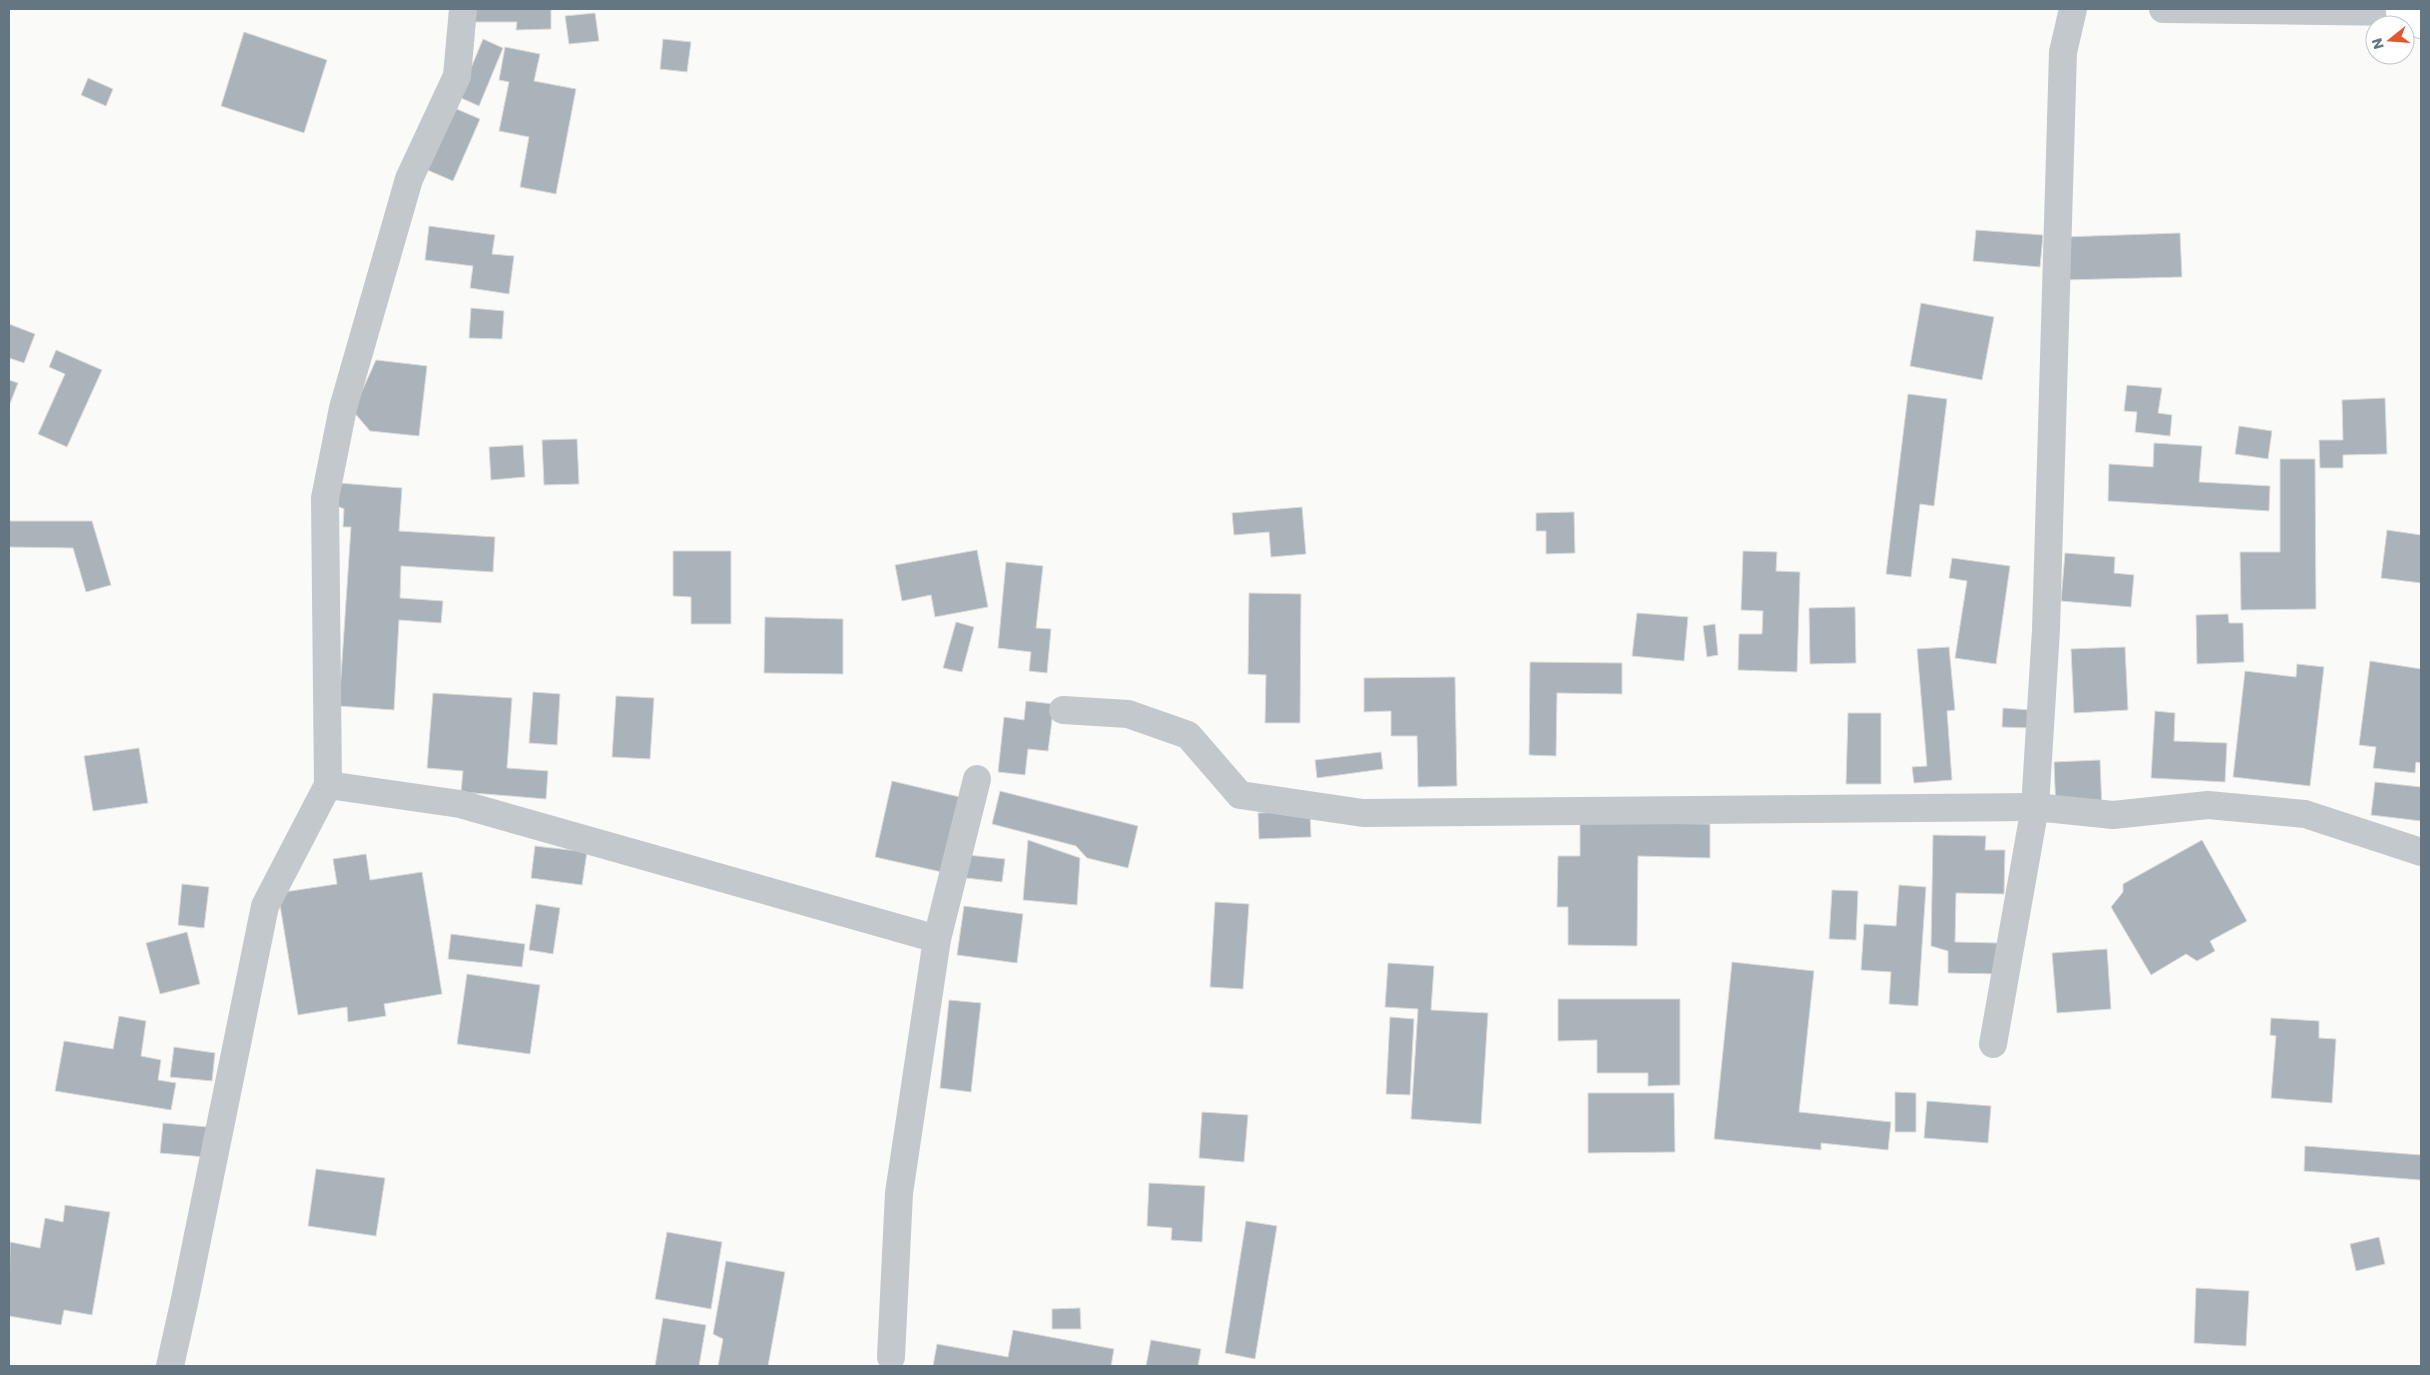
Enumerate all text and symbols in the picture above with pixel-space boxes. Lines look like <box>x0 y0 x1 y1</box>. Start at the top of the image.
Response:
north arrow <box>2365 15 2415 65</box>
text: N <box>2366 36 2389 52</box>

